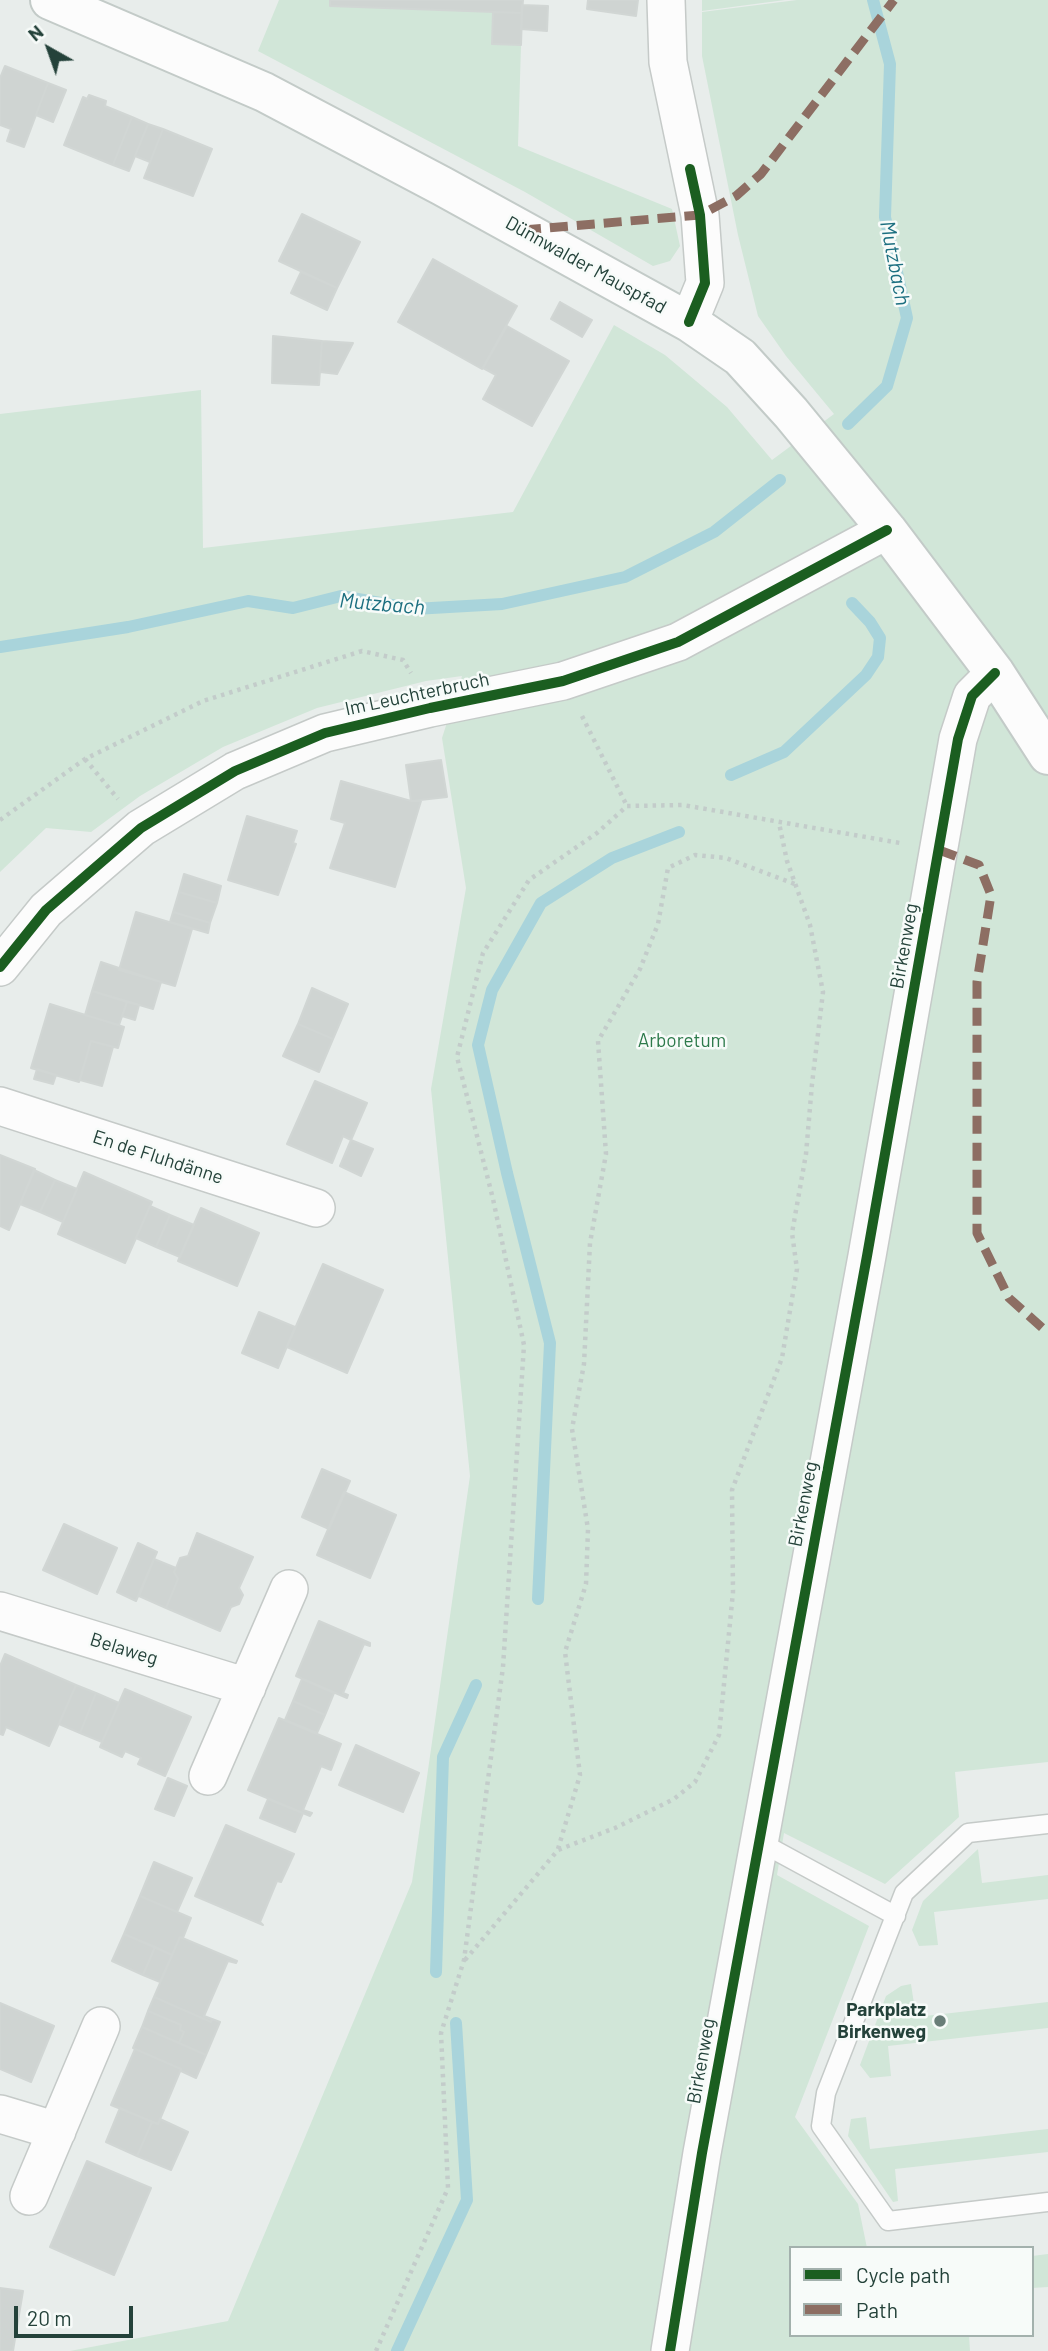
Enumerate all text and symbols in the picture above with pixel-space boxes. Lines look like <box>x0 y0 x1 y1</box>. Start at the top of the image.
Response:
north arrow <box>14 14 84 84</box>
text: N <box>23 20 47 45</box>
street label: Dünnwalder Mauspfad <box>502 211 670 319</box>
water label: Mutzbach <box>874 219 916 307</box>
water label: Mutzbach <box>338 588 426 620</box>
street label: Im Leuchterbruch <box>343 668 491 720</box>
street label: Birkenweg <box>885 901 923 991</box>
park label: Arboretum <box>638 1030 726 1052</box>
street label: En de Fluhdänne <box>90 1125 226 1189</box>
street label: Birkenweg <box>784 1459 822 1549</box>
street label: Belaweg <box>87 1628 161 1670</box>
place label: Parkplatz Birkenweg <box>837 1999 926 2043</box>
marker: Parkplatz Birkenweg <box>932 2013 948 2029</box>
street label: Birkenweg <box>682 2016 720 2106</box>
legend <box>789 2246 1034 2337</box>
text: Cycle path <box>856 2262 950 2287</box>
scale bar <box>18 2292 136 2336</box>
text: Path <box>856 2297 898 2322</box>
text: 20 m <box>27 2305 72 2330</box>

